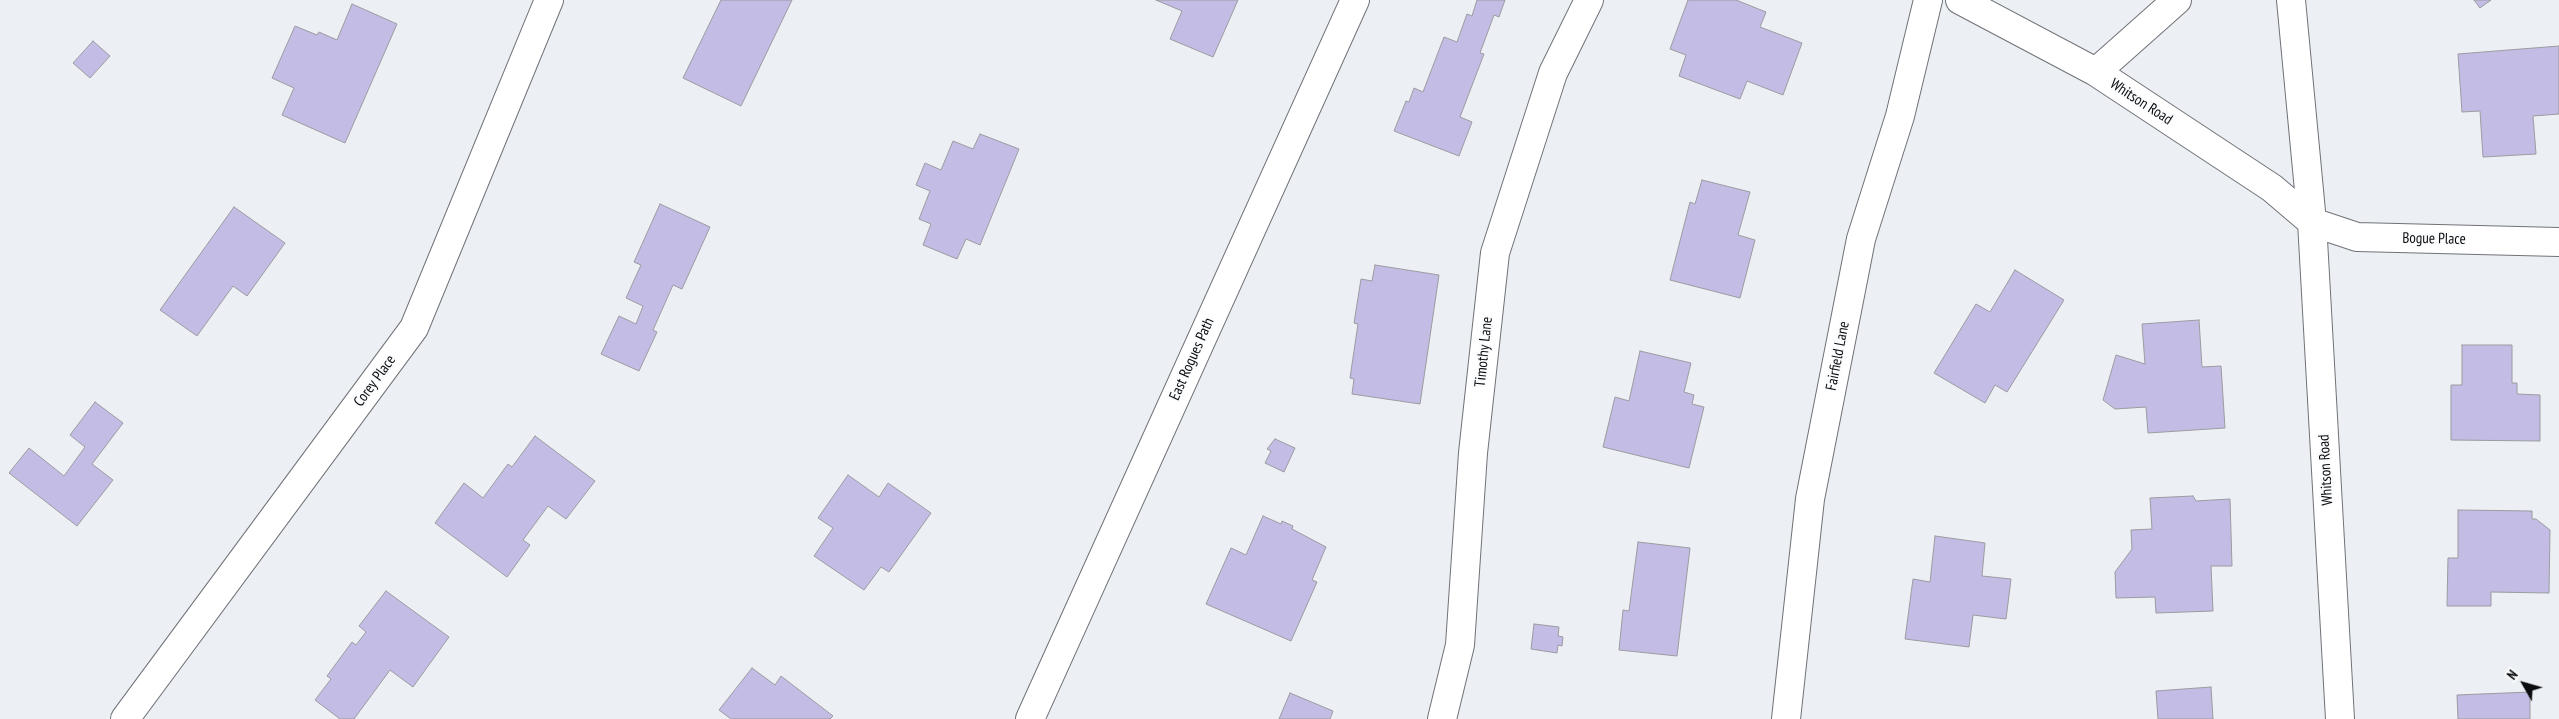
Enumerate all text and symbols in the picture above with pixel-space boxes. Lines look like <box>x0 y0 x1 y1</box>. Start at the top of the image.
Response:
street label: Whitson Road <box>2106 75 2176 129</box>
street label: Bogue Place <box>2402 229 2466 249</box>
street label: East Rogues Path <box>1166 315 1218 403</box>
street label: Timothy Lane <box>1471 316 1497 388</box>
street label: Fairfield Lane <box>1822 320 1854 392</box>
street label: Corey Place <box>350 352 400 410</box>
street label: Whitson Road <box>2315 434 2337 506</box>
north arrow <box>2499 659 2549 709</box>
text: N <box>2503 666 2522 683</box>

